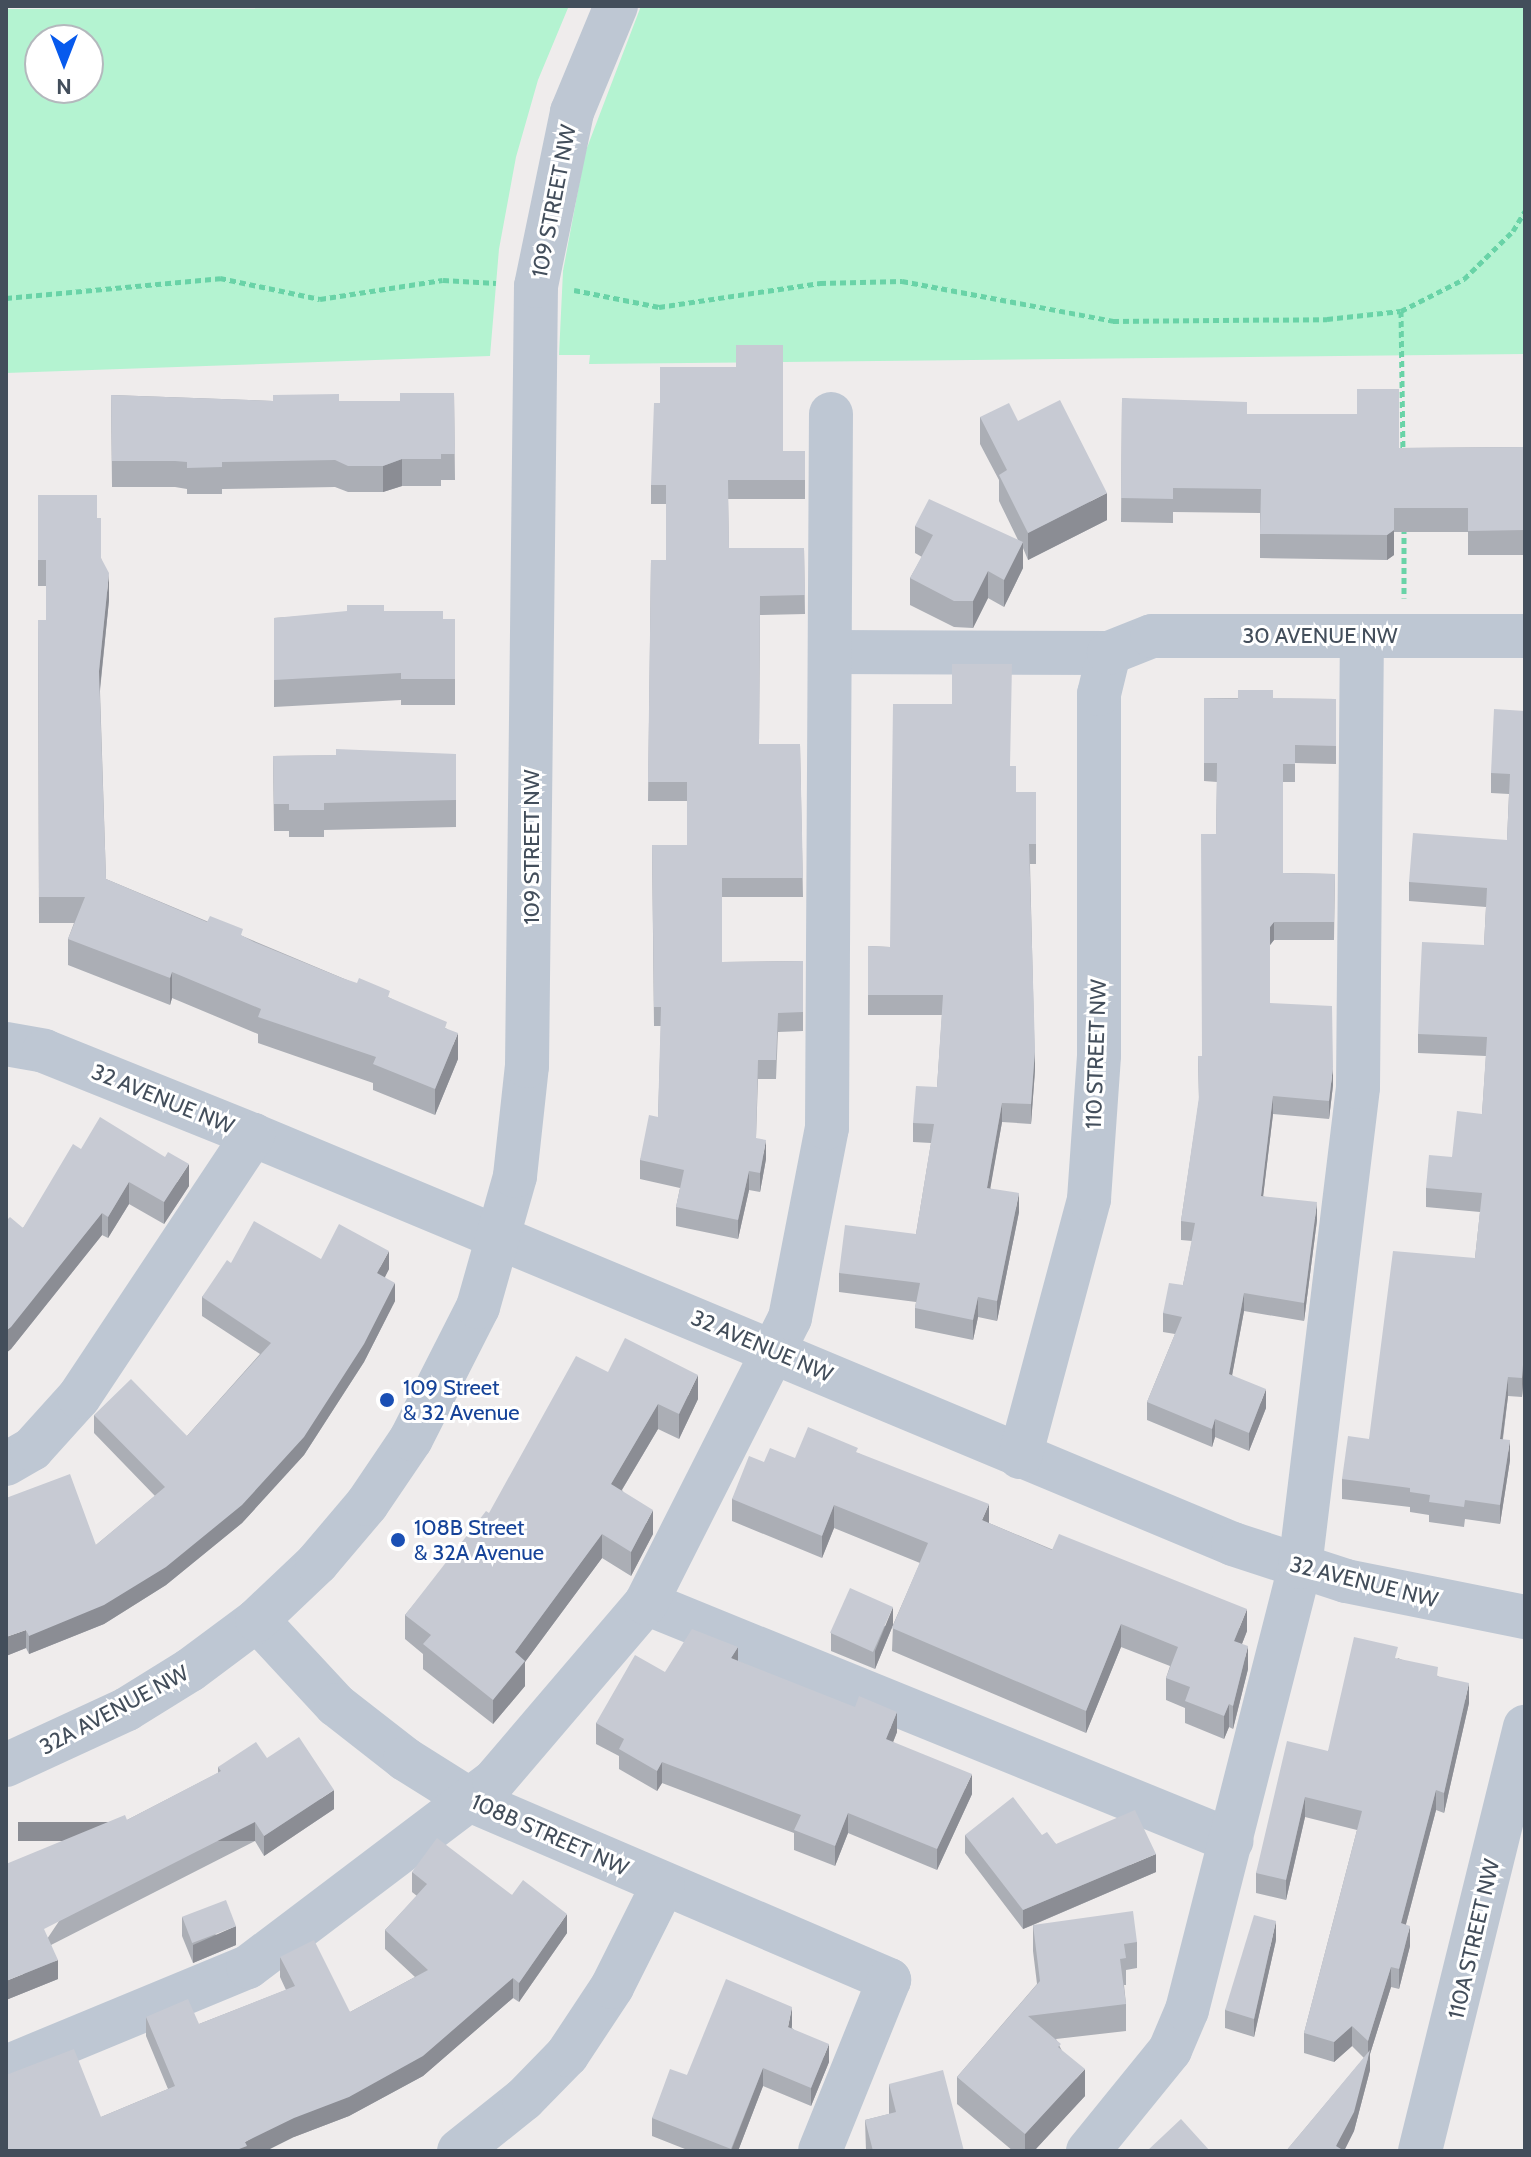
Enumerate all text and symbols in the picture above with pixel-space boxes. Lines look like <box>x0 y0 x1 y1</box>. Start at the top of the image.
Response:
north arrow <box>24 24 104 104</box>
text: N <box>56 73 72 100</box>
street label: 109 STREET NW <box>526 122 582 280</box>
street label: 30 AVENUE NW <box>1242 623 1398 649</box>
street label: 109 STREET NW <box>519 769 545 925</box>
street label: 110 STREET NW <box>1080 979 1112 1129</box>
street label: 32 AVENUE NW <box>88 1058 238 1140</box>
street label: 32 AVENUE NW <box>687 1304 837 1388</box>
place label: 109 Street & 32 Avenue <box>403 1374 520 1426</box>
marker: 109 Street & 32 Avenue <box>378 1391 396 1409</box>
place label: 108B Street & 32A Avenue <box>414 1514 544 1566</box>
marker: 108B Street & 32A Avenue <box>389 1531 407 1549</box>
street label: 32 AVENUE NW <box>1287 1551 1441 1613</box>
street label: 32A AVENUE NW <box>35 1660 193 1760</box>
street label: 108B STREET NW <box>467 1789 633 1881</box>
street label: 110A STREET NW <box>1443 1857 1505 2021</box>

